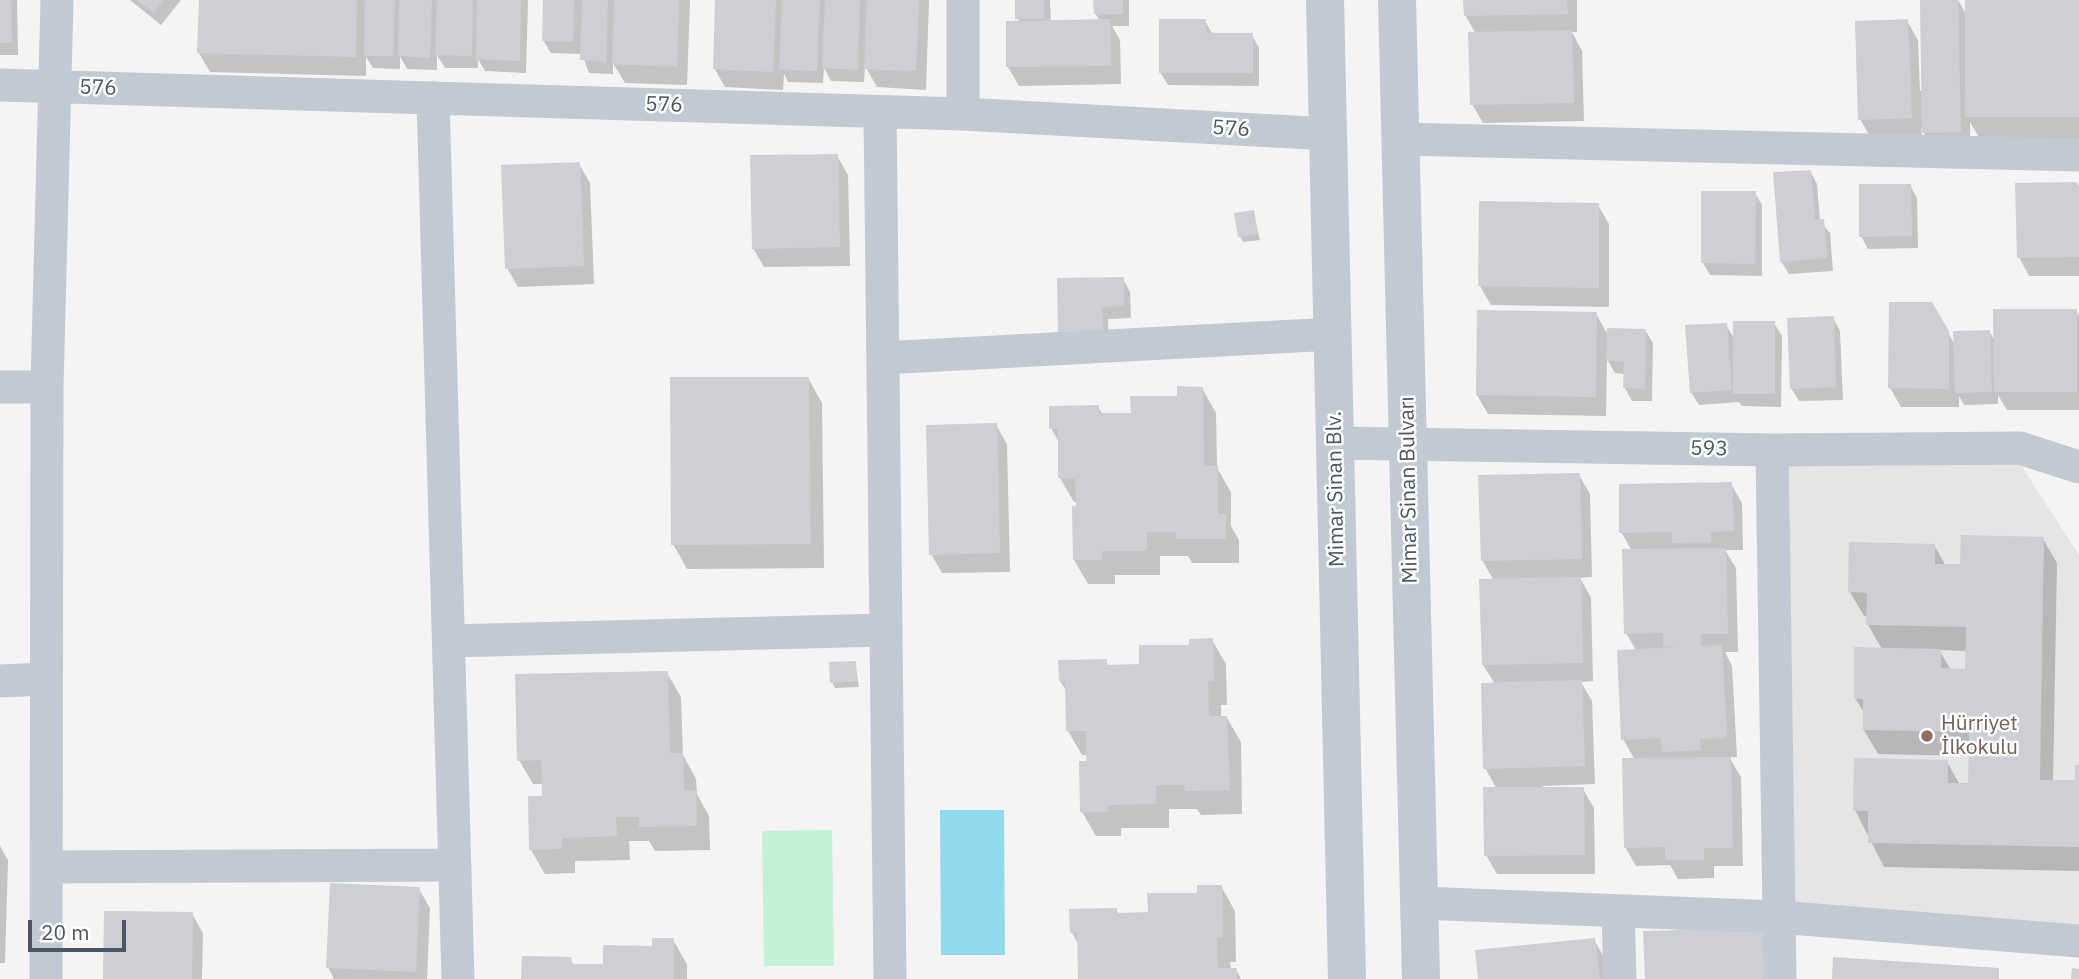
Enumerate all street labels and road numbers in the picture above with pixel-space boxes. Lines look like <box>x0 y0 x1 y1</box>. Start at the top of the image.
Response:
street label: 576 <box>79 75 117 101</box>
street label: 576 <box>645 92 683 118</box>
street label: 576 <box>1211 115 1251 143</box>
street label: Mimar Sinan Bulvarı <box>1395 396 1423 584</box>
street label: Mimar Sinan Blv. <box>1322 411 1350 567</box>
street label: 593 <box>1690 436 1728 462</box>

